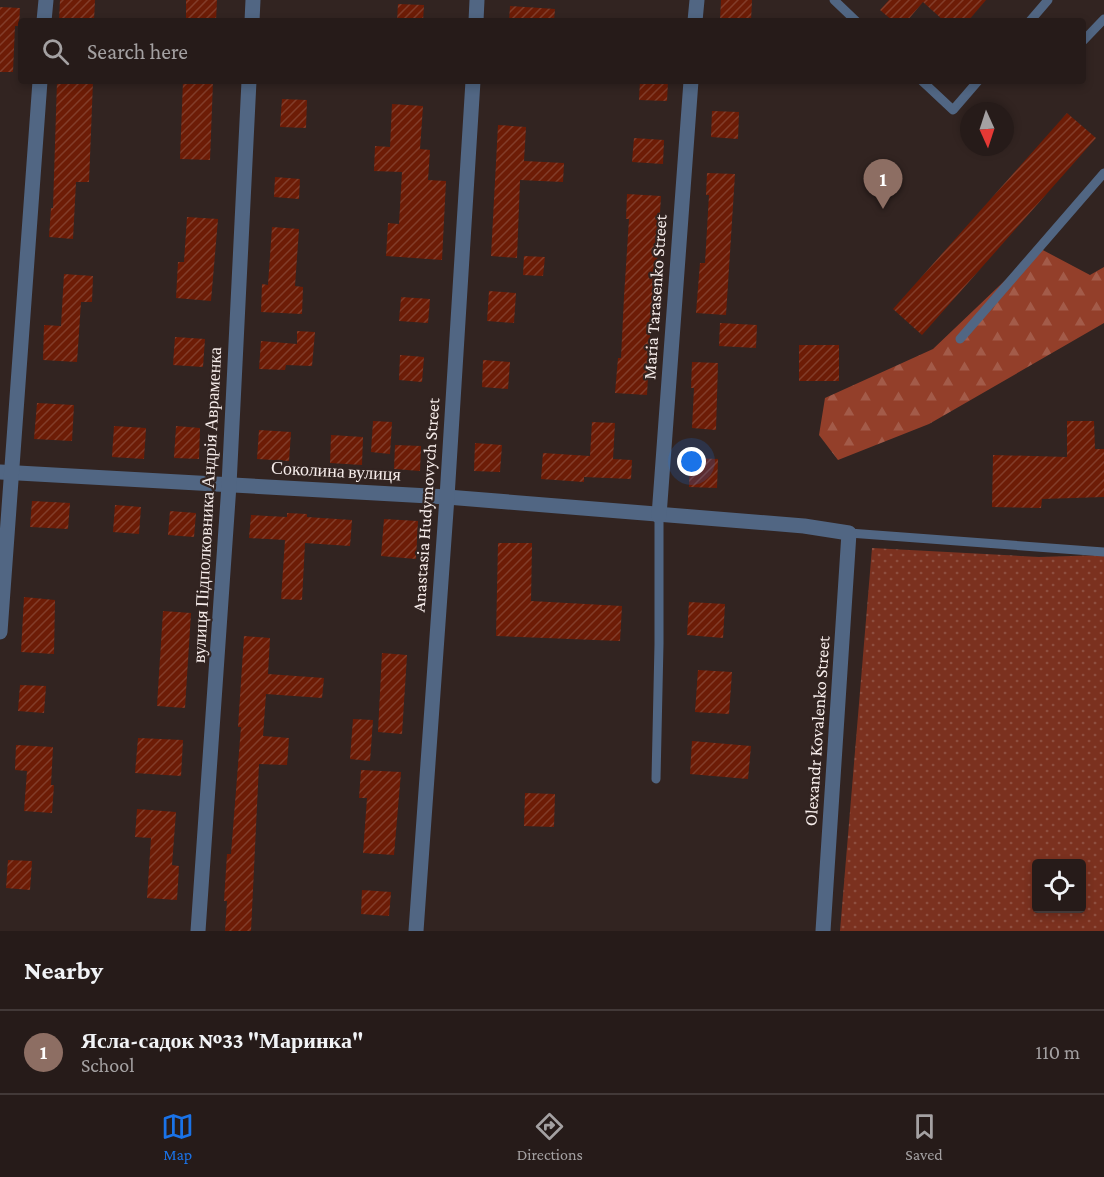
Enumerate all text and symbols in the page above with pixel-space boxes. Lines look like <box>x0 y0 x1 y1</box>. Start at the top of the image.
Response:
search box <box>18 18 1086 84</box>
icon: search <box>39 35 72 68</box>
text: Search here <box>87 39 188 64</box>
north arrow <box>960 102 1014 156</box>
pin: 1 <box>864 160 902 209</box>
street label: Maria Tarasenko Street <box>639 213 671 380</box>
street label: вулиця Підполковника Андрія Авраменка <box>189 346 225 663</box>
street label: Anastasia Hudymovych Street <box>409 396 444 613</box>
your location <box>677 447 706 476</box>
street label: Соколина вулиця <box>271 458 401 484</box>
street label: Olexandr Kovalenko Street <box>800 634 834 827</box>
map controls <box>1032 859 1086 913</box>
button: locate <box>1032 859 1086 913</box>
text: Nearby <box>24 956 103 985</box>
text: Ясла-садок №33 "Маринка" <box>81 1028 363 1053</box>
text: 1 <box>40 1041 47 1063</box>
text: 110 m <box>1036 1041 1080 1063</box>
text: School <box>81 1054 134 1076</box>
tab: Map <box>161 1110 194 1163</box>
tab: Directions <box>517 1110 583 1163</box>
tab: Saved <box>905 1110 943 1163</box>

